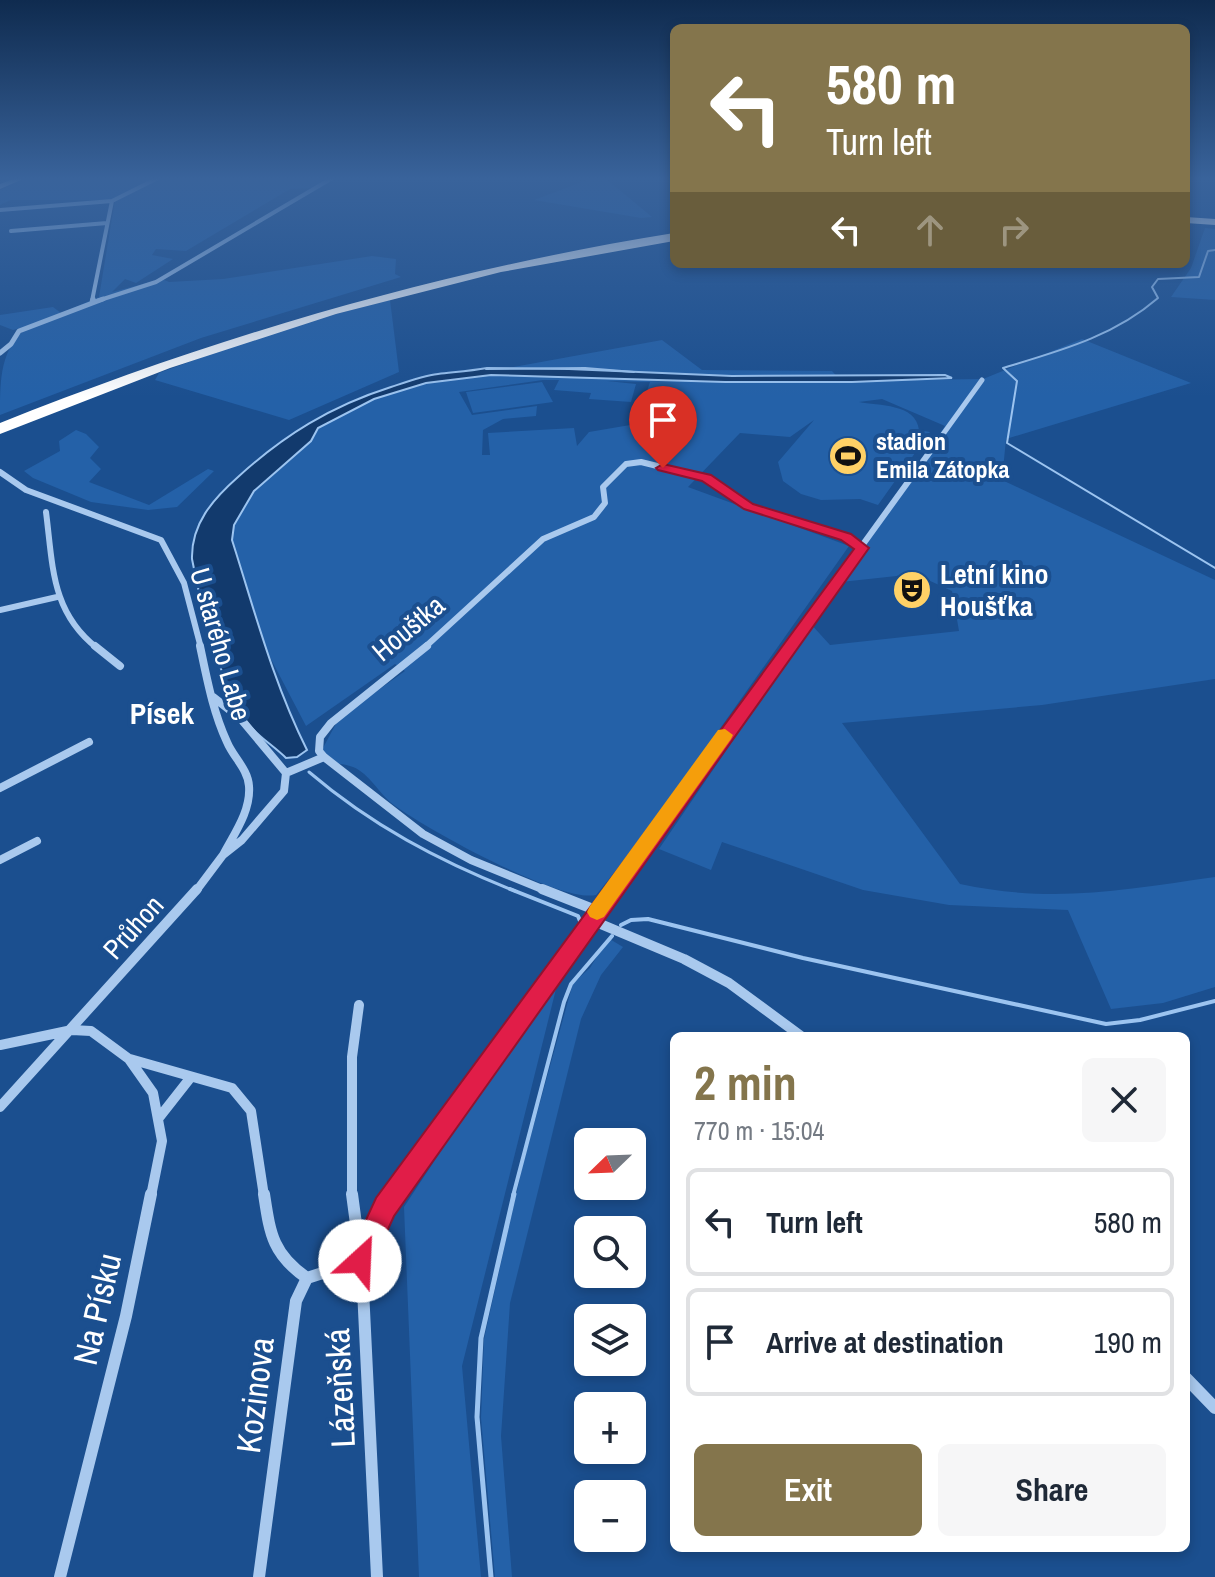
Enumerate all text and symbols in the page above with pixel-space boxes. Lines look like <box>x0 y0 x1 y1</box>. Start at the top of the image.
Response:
text: 580 m <box>826 46 956 121</box>
icon: left <box>694 56 798 160</box>
text: Turn left <box>826 118 932 166</box>
icon: left <box>824 208 868 252</box>
icon: ahead <box>908 208 952 252</box>
icon: right <box>992 208 1036 252</box>
pin <box>629 386 697 468</box>
icon: arrive <box>641 398 685 442</box>
place label: stadion Emila Zátopka <box>876 425 1009 485</box>
sports icon: stadion Emila Zátopka <box>827 435 869 477</box>
place label: Letní kino Houšťka <box>940 555 1048 625</box>
street label: U starého Labe <box>181 563 261 725</box>
theatre icon: Letní kino Houšťka <box>891 569 933 611</box>
street label: Houštka <box>364 586 453 670</box>
district label: Písek <box>130 693 194 733</box>
street label: Průhon <box>94 887 172 967</box>
text: 2 min <box>694 1050 797 1115</box>
button: close <box>1082 1058 1166 1142</box>
text: 770 m · 15:04 <box>694 1113 824 1148</box>
north arrow <box>574 1128 646 1200</box>
map controls <box>574 1128 646 1552</box>
icon: left <box>698 1200 742 1244</box>
text: Turn left <box>766 1202 863 1242</box>
text: 580 m <box>1094 1202 1162 1242</box>
button: search <box>574 1216 646 1288</box>
position arrow <box>318 1219 402 1303</box>
street label: Na Písku <box>62 1249 132 1369</box>
button: layers <box>574 1304 646 1376</box>
icon: arrive <box>698 1320 742 1364</box>
text: Arrive at destination <box>766 1322 1004 1362</box>
text: 190 m <box>1094 1322 1162 1362</box>
street label: Lázeňská <box>314 1327 366 1449</box>
street label: Kozinova <box>225 1334 285 1455</box>
button: + <box>574 1392 646 1464</box>
button: Exit <box>694 1444 922 1536</box>
button: Share <box>938 1444 1166 1536</box>
button: − <box>574 1480 646 1552</box>

